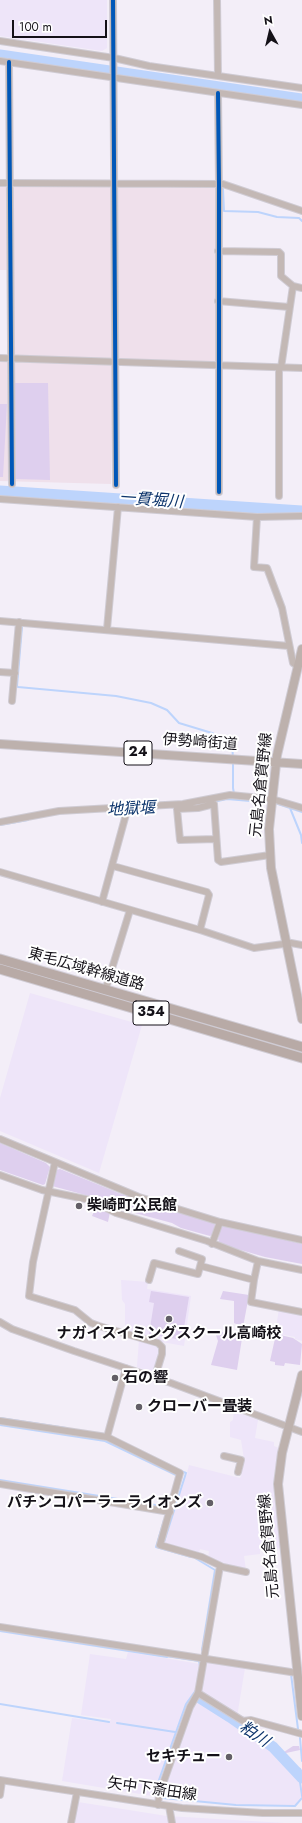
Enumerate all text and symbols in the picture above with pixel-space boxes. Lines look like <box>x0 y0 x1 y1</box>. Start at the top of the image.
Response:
scale bar <box>14 12 109 38</box>
north arrow <box>250 12 290 52</box>
text: N <box>263 12 274 29</box>
text: 100 m <box>19 18 52 36</box>
water label: 一貫堀川 <box>118 489 184 513</box>
street label: 伊勢崎街道 <box>162 731 238 755</box>
street label: 元島名倉賀野線 <box>248 732 276 838</box>
road number: 24 <box>124 741 152 765</box>
water label: 地獄堰 <box>107 799 155 821</box>
street label: 東毛広域幹線道路 <box>26 945 146 995</box>
road number: 354 <box>133 1001 169 1025</box>
place label: 柴崎町公民館 <box>87 1197 177 1215</box>
marker: 柴崎町公民館 <box>74 1201 84 1211</box>
marker: ナガイスイミングスクール高崎校 <box>164 1314 174 1324</box>
place label: ナガイスイミングスクール高崎校 <box>57 1325 281 1343</box>
place label: 石の響 <box>123 1369 168 1387</box>
marker: 石の響 <box>110 1373 120 1383</box>
place label: クローバー畳装 <box>147 1398 252 1416</box>
marker: クローバー畳装 <box>134 1402 144 1412</box>
street label: 元島名倉賀野線 <box>256 1493 284 1599</box>
place label: パチンコパーラーライオンズ <box>7 1494 202 1512</box>
marker: パチンコパーラーライオンズ <box>205 1498 215 1508</box>
water label: 粕川 <box>235 1718 273 1752</box>
place label: セキチュー <box>146 1748 221 1766</box>
marker: セキチュー <box>224 1752 234 1762</box>
street label: 矢中下斎田線 <box>106 1775 198 1805</box>

